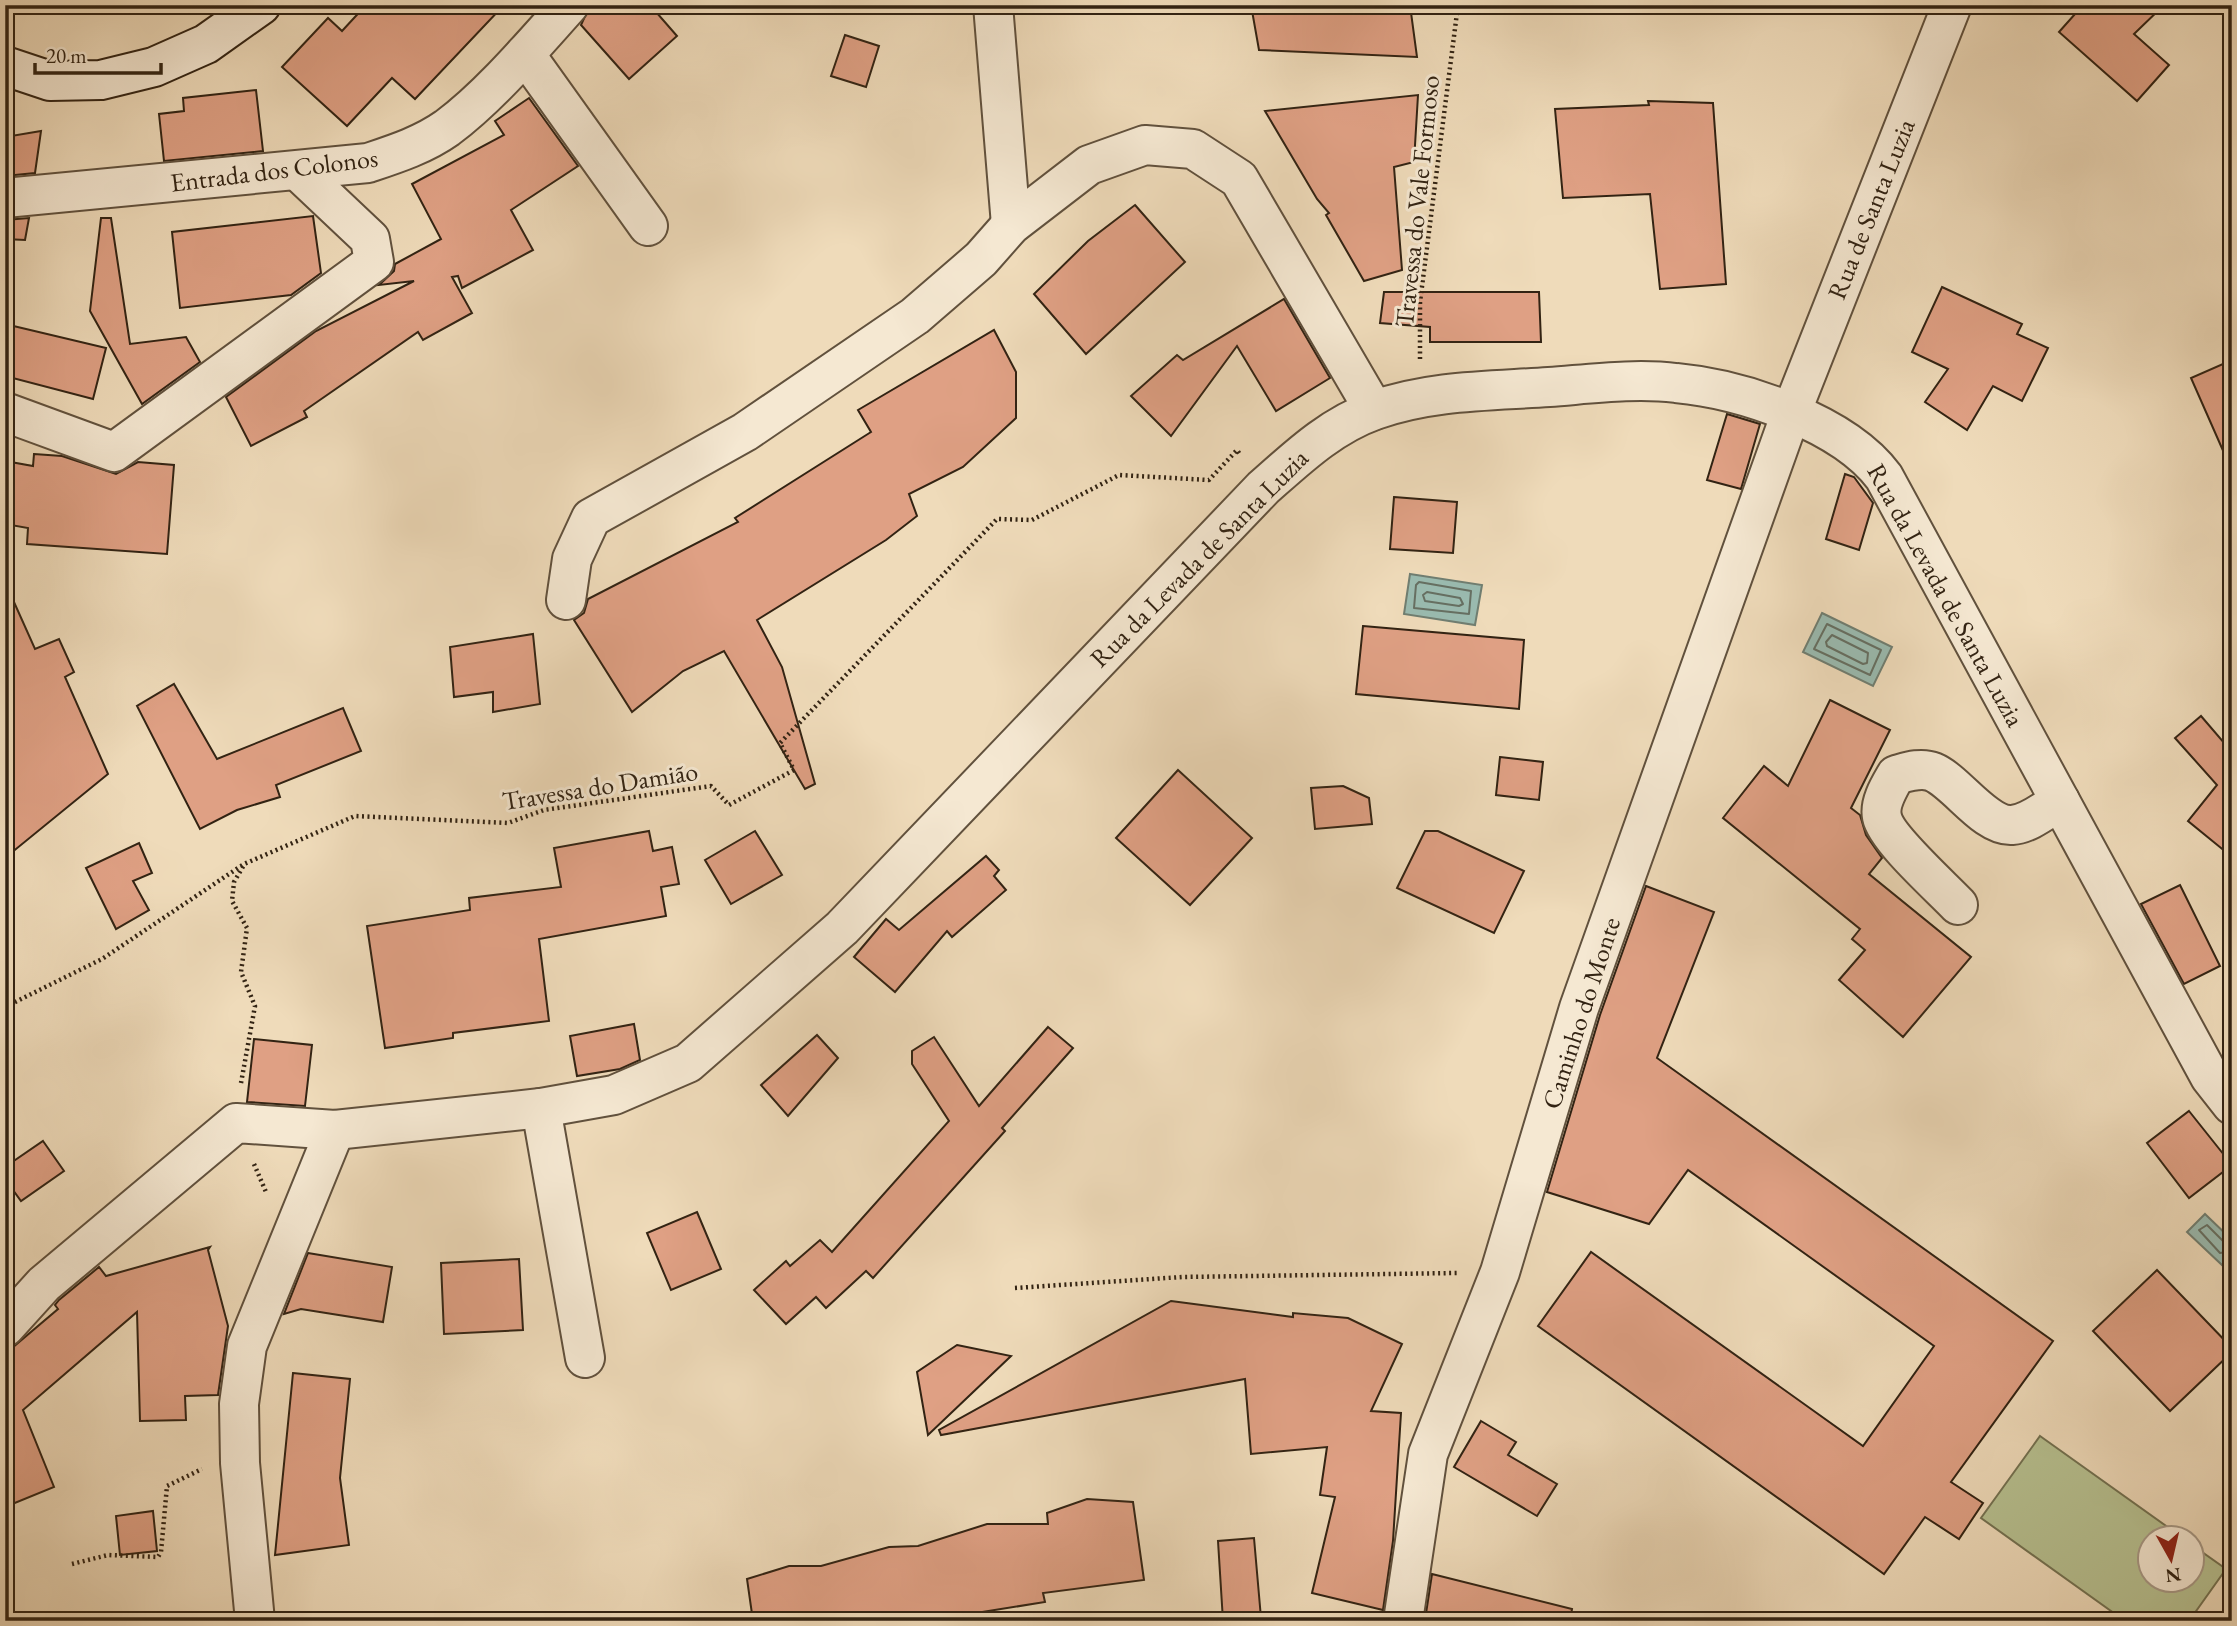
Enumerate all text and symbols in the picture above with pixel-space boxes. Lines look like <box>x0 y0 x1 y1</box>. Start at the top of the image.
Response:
scale bar <box>35 32 161 76</box>
text: 20 m <box>46 42 87 69</box>
street label: Travessa do Vale Formoso <box>1387 73 1447 329</box>
street label: Rua de Santa Luzia <box>1819 113 1923 304</box>
street label: Entrada dos Colonos <box>168 140 380 200</box>
street label: Rua da Levada de Santa Luzia <box>1082 441 1316 675</box>
street label: Rua da Levada de Santa Luzia <box>1859 457 2033 733</box>
street label: Travessa do Damião <box>500 754 700 818</box>
street label: Caminho do Monte <box>1534 913 1628 1113</box>
north arrow <box>2136 1524 2206 1594</box>
text: N <box>2163 1562 2183 1589</box>

